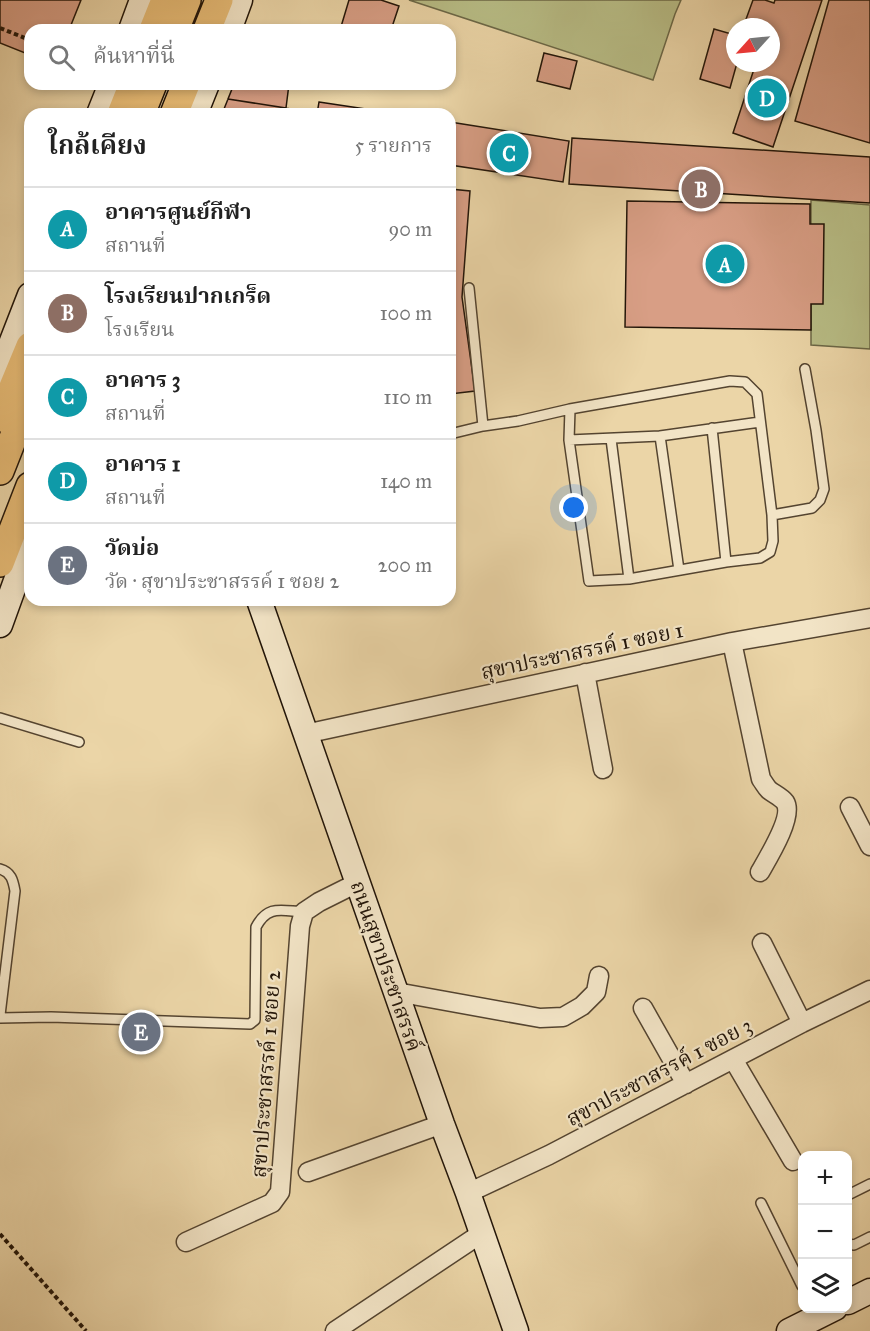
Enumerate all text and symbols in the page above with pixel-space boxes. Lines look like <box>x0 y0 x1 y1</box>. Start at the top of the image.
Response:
north arrow <box>726 18 780 72</box>
search box <box>24 24 456 90</box>
icon: search <box>45 41 78 74</box>
text: ค้นหาที่นี่ <box>93 42 175 69</box>
pin: D <box>748 76 786 120</box>
text: ใกล้เคียง <box>48 129 147 161</box>
pin: C <box>490 130 528 176</box>
text: 5 รายการ <box>355 133 432 157</box>
pin: B <box>682 166 720 212</box>
text: อาคารศูนย์กีฬา <box>105 198 252 225</box>
text: A <box>61 217 74 241</box>
text: 90 m <box>389 217 432 241</box>
text: สถานที่ <box>105 233 166 257</box>
pin: A <box>706 242 744 286</box>
text: โรงเรียนปากเกร็ด <box>105 282 271 309</box>
text: B <box>61 301 74 325</box>
text: 100 m <box>380 301 432 325</box>
text: โรงเรียน <box>105 317 174 341</box>
text: อาคาร 3 <box>105 366 180 393</box>
text: C <box>61 385 74 409</box>
text: 110 m <box>384 385 432 409</box>
text: สถานที่ <box>105 401 166 425</box>
text: อาคาร 1 <box>105 450 180 477</box>
text: D <box>60 469 75 493</box>
text: 140 m <box>380 469 432 493</box>
text: สถานที่ <box>105 485 166 509</box>
your location <box>559 493 588 522</box>
text: วัดบ่อ <box>105 534 159 561</box>
text: E <box>60 553 75 577</box>
text: 200 m <box>378 553 432 577</box>
text: วัด · สุขาประชาสรรค์ 1 ซอย 2 <box>105 569 339 593</box>
street label: สุขาประชาสรรค์ 1 ซอย 1 <box>478 617 686 686</box>
street label: ถนนสุขาประชาสรรค์ <box>344 877 427 1055</box>
street label: สุขาประชาสรรค์ 1 ซอย 2 <box>246 969 287 1179</box>
pin: E <box>122 1010 160 1054</box>
street label: สุขาประชาสรรค์ 1 ซอย 3 <box>562 1012 757 1133</box>
map controls <box>798 1151 852 1313</box>
button: + <box>798 1151 852 1205</box>
button: − <box>798 1205 852 1259</box>
button: layers <box>798 1259 852 1313</box>

